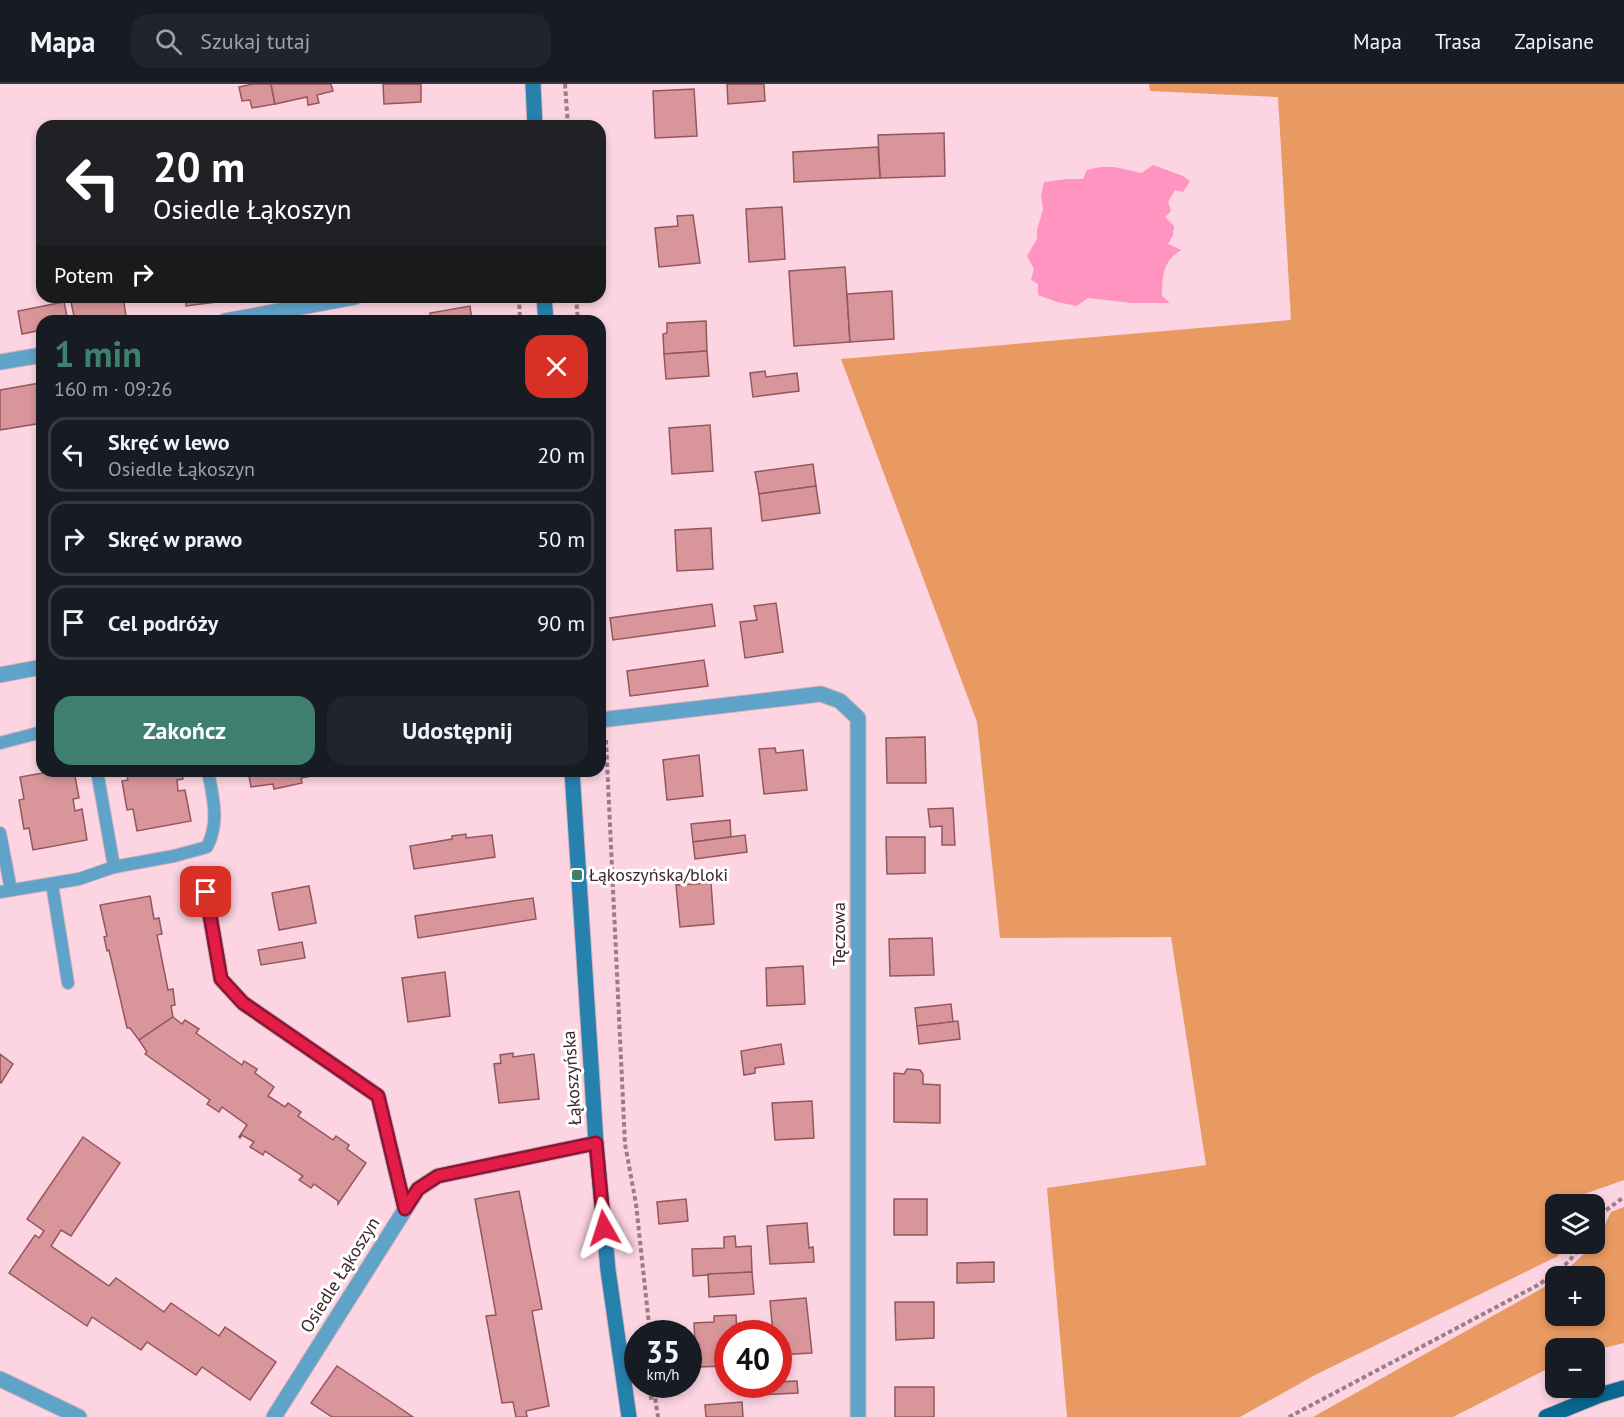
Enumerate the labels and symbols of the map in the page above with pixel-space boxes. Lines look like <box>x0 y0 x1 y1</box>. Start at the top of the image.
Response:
place label: Łąkoszyńska/bloki <box>589 863 728 886</box>
pin <box>180 866 231 917</box>
marker: Łąkoszyńska/bloki <box>570 868 584 882</box>
street label: Tęczowa <box>827 902 850 966</box>
street label: Łąkoszyńska <box>557 1030 586 1126</box>
position arrow <box>572 1196 636 1260</box>
street label: Osiedle Łąkoszyn <box>295 1213 384 1337</box>
speed limit sign: 40 <box>714 1320 792 1398</box>

